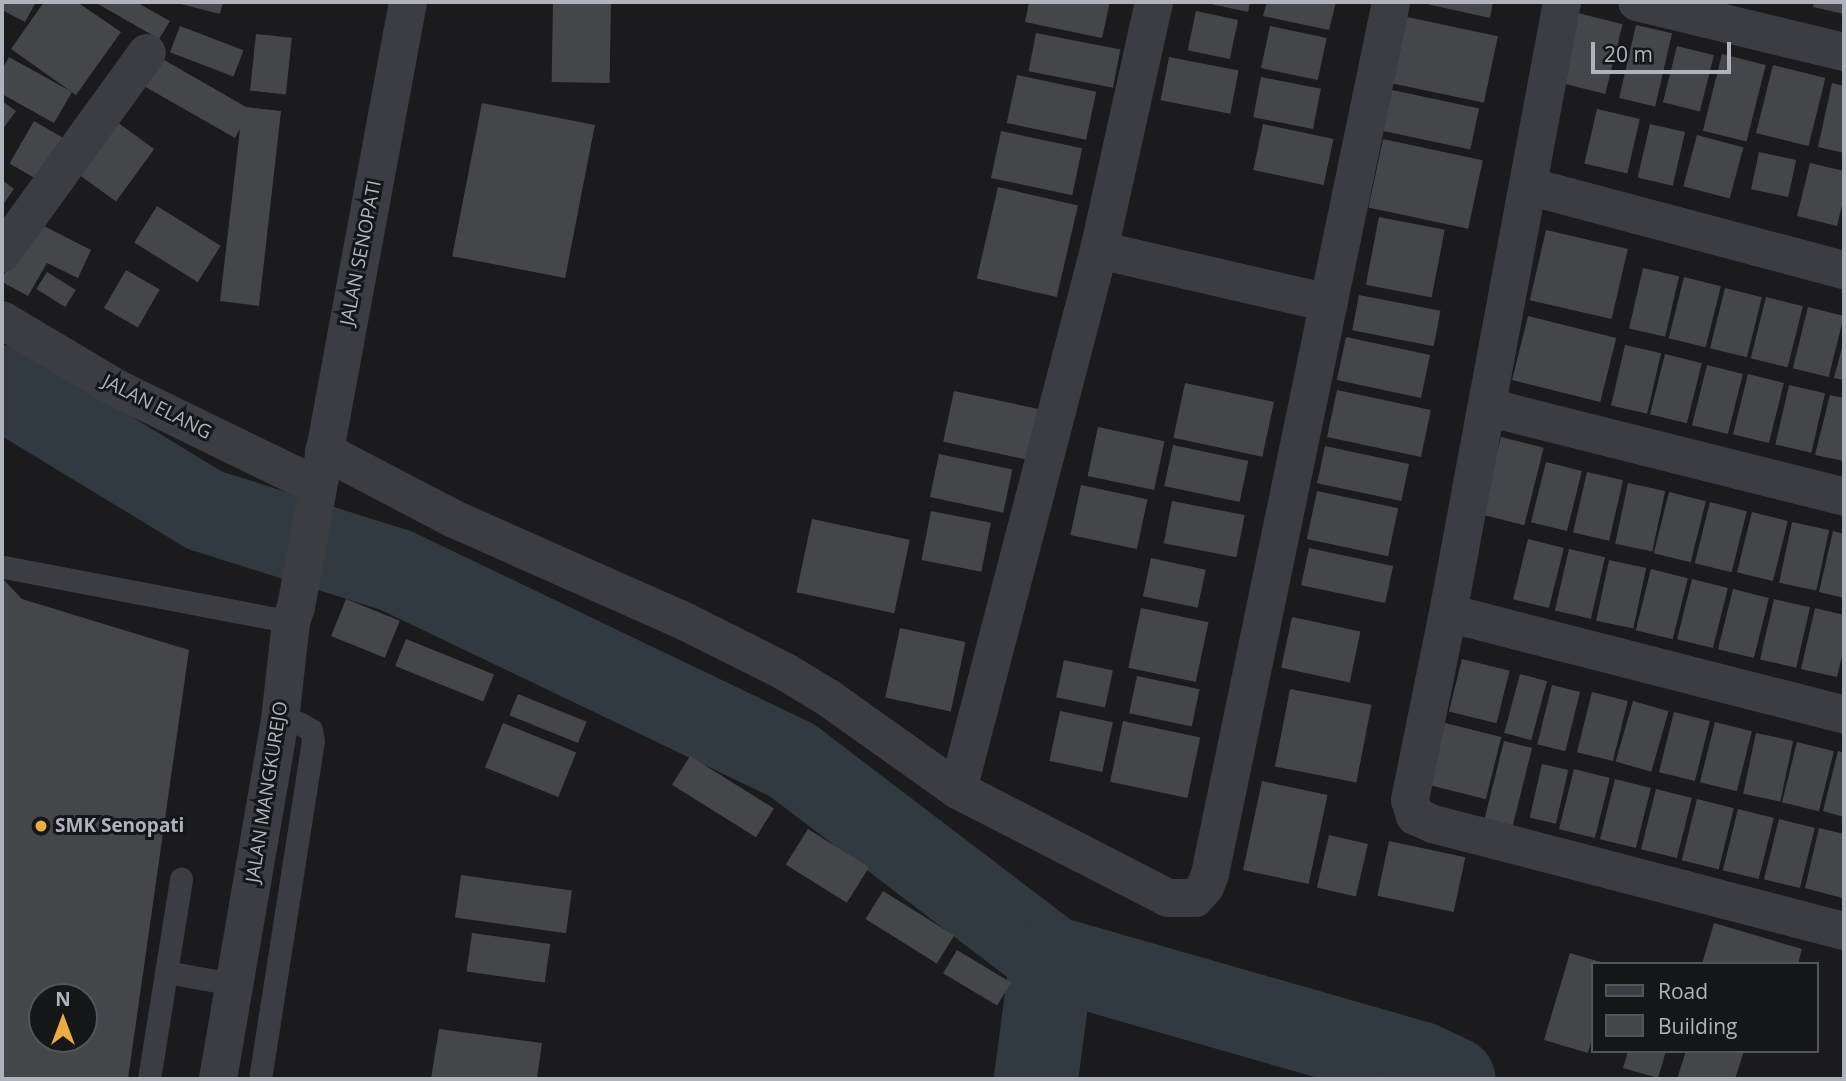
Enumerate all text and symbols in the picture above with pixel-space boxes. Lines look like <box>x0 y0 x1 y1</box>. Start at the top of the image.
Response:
scale bar <box>1594 28 1734 72</box>
text: 20 m <box>1604 40 1653 68</box>
street label: JALAN SENOPATI <box>336 178 386 328</box>
street label: JALAN ELANG <box>99 370 215 444</box>
street label: JALAN MANGKUREJO <box>241 700 293 884</box>
place label: SMK Senopati <box>55 815 184 837</box>
marker: SMK Senopati <box>33 818 49 834</box>
legend <box>1590 962 1818 1053</box>
text: Road <box>1658 977 1708 1005</box>
north arrow <box>28 983 98 1053</box>
text: N <box>55 986 71 1012</box>
text: Building <box>1658 1012 1737 1040</box>

